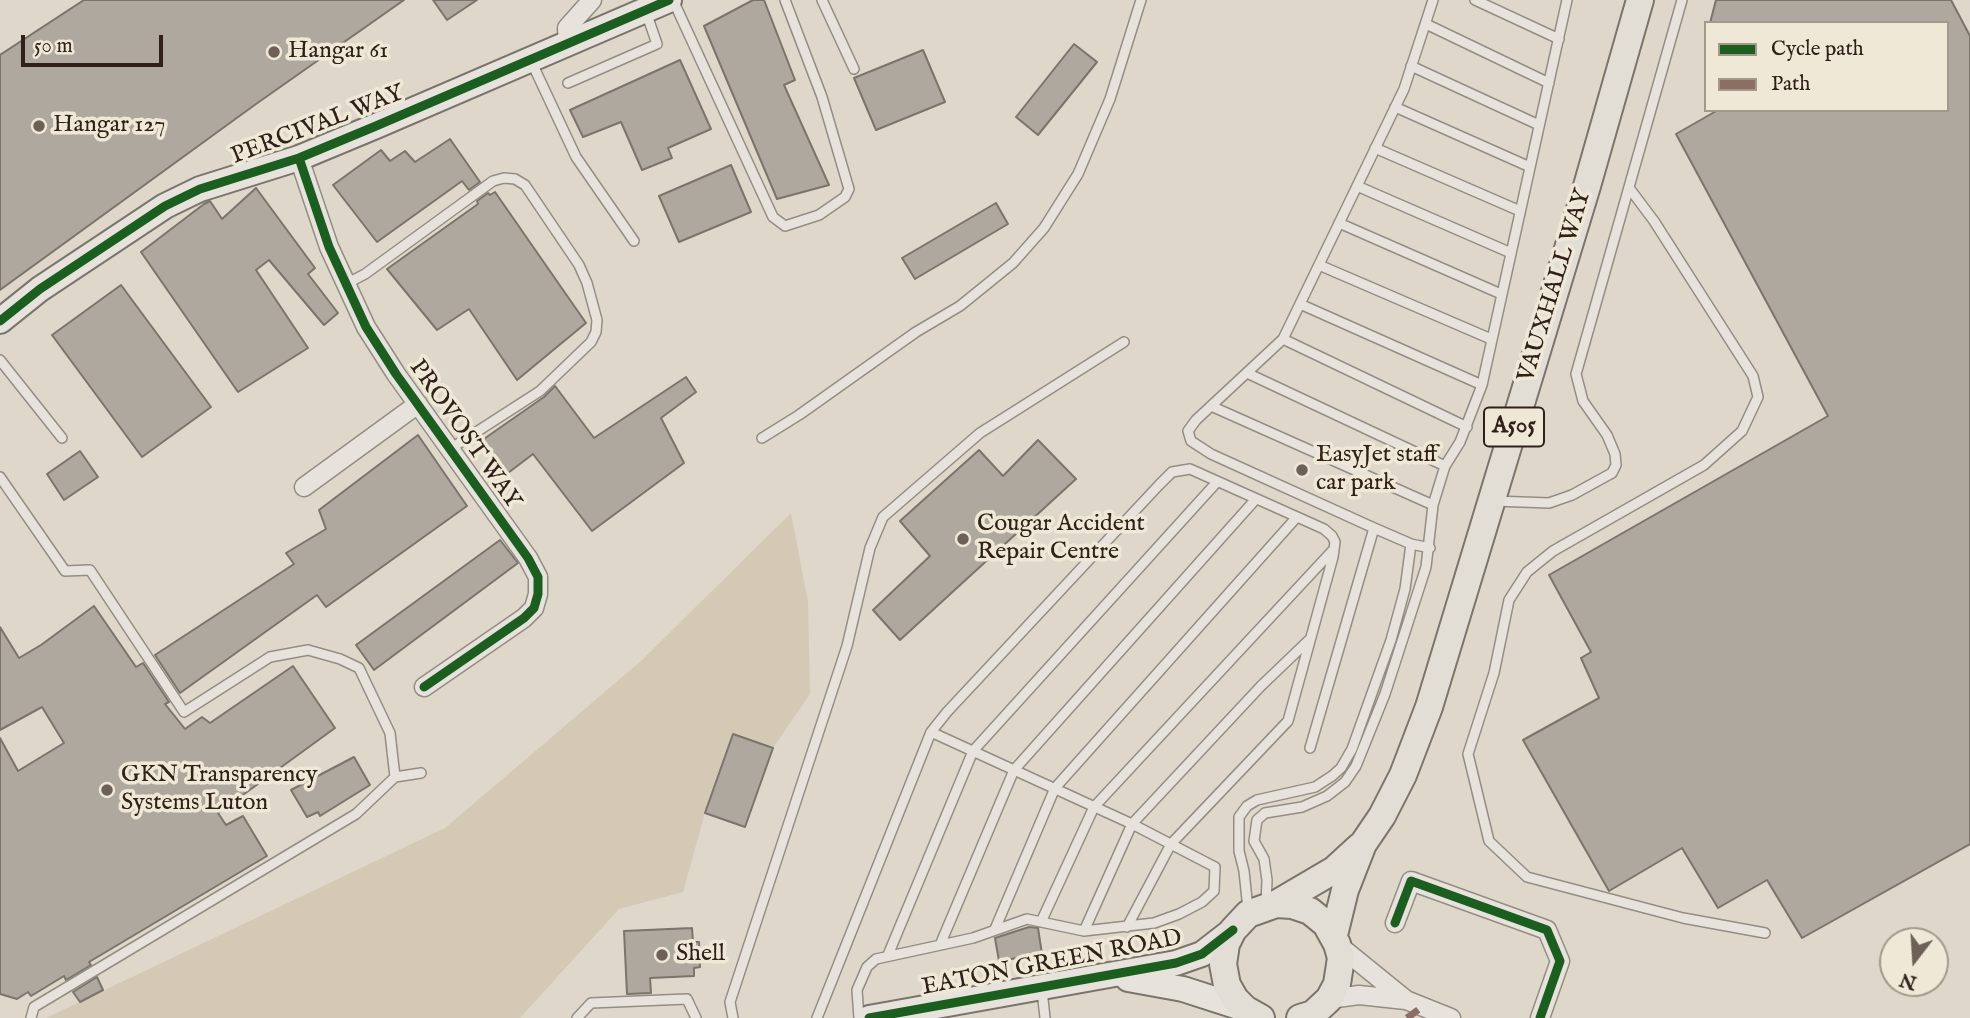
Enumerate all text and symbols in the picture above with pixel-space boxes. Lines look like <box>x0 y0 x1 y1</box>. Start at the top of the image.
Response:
scale bar <box>24 21 166 65</box>
legend <box>1704 21 1949 112</box>
text: 50 m <box>34 33 73 60</box>
text: Cycle path <box>1771 36 1864 63</box>
place label: Hangar 61 <box>288 38 388 66</box>
marker: Hangar 61 <box>266 44 282 60</box>
text: Path <box>1771 71 1810 98</box>
street label: PERCIVAL WAY <box>228 80 408 172</box>
place label: Hangar 127 <box>53 112 165 140</box>
marker: Hangar 127 <box>31 118 47 134</box>
street label: VAUXHALL WAY <box>1513 186 1599 386</box>
street label: PROVOST WAY <box>402 355 526 515</box>
road number: A505 <box>1484 408 1544 446</box>
place label: EasyJet staff car park <box>1316 442 1438 498</box>
marker: EasyJet staff car park <box>1294 462 1310 478</box>
place label: Cougar Accident Repair Centre <box>977 511 1145 567</box>
marker: Cougar Accident Repair Centre <box>955 531 971 547</box>
place label: GKN Transparency Systems Luton <box>121 762 317 818</box>
marker: GKN Transparency Systems Luton <box>99 782 115 798</box>
street label: EATON GREEN ROAD <box>920 925 1184 1003</box>
north arrow <box>1879 927 1949 997</box>
place label: Shell <box>676 941 725 969</box>
marker: Shell <box>654 947 670 963</box>
text: N <box>1897 966 1920 994</box>

